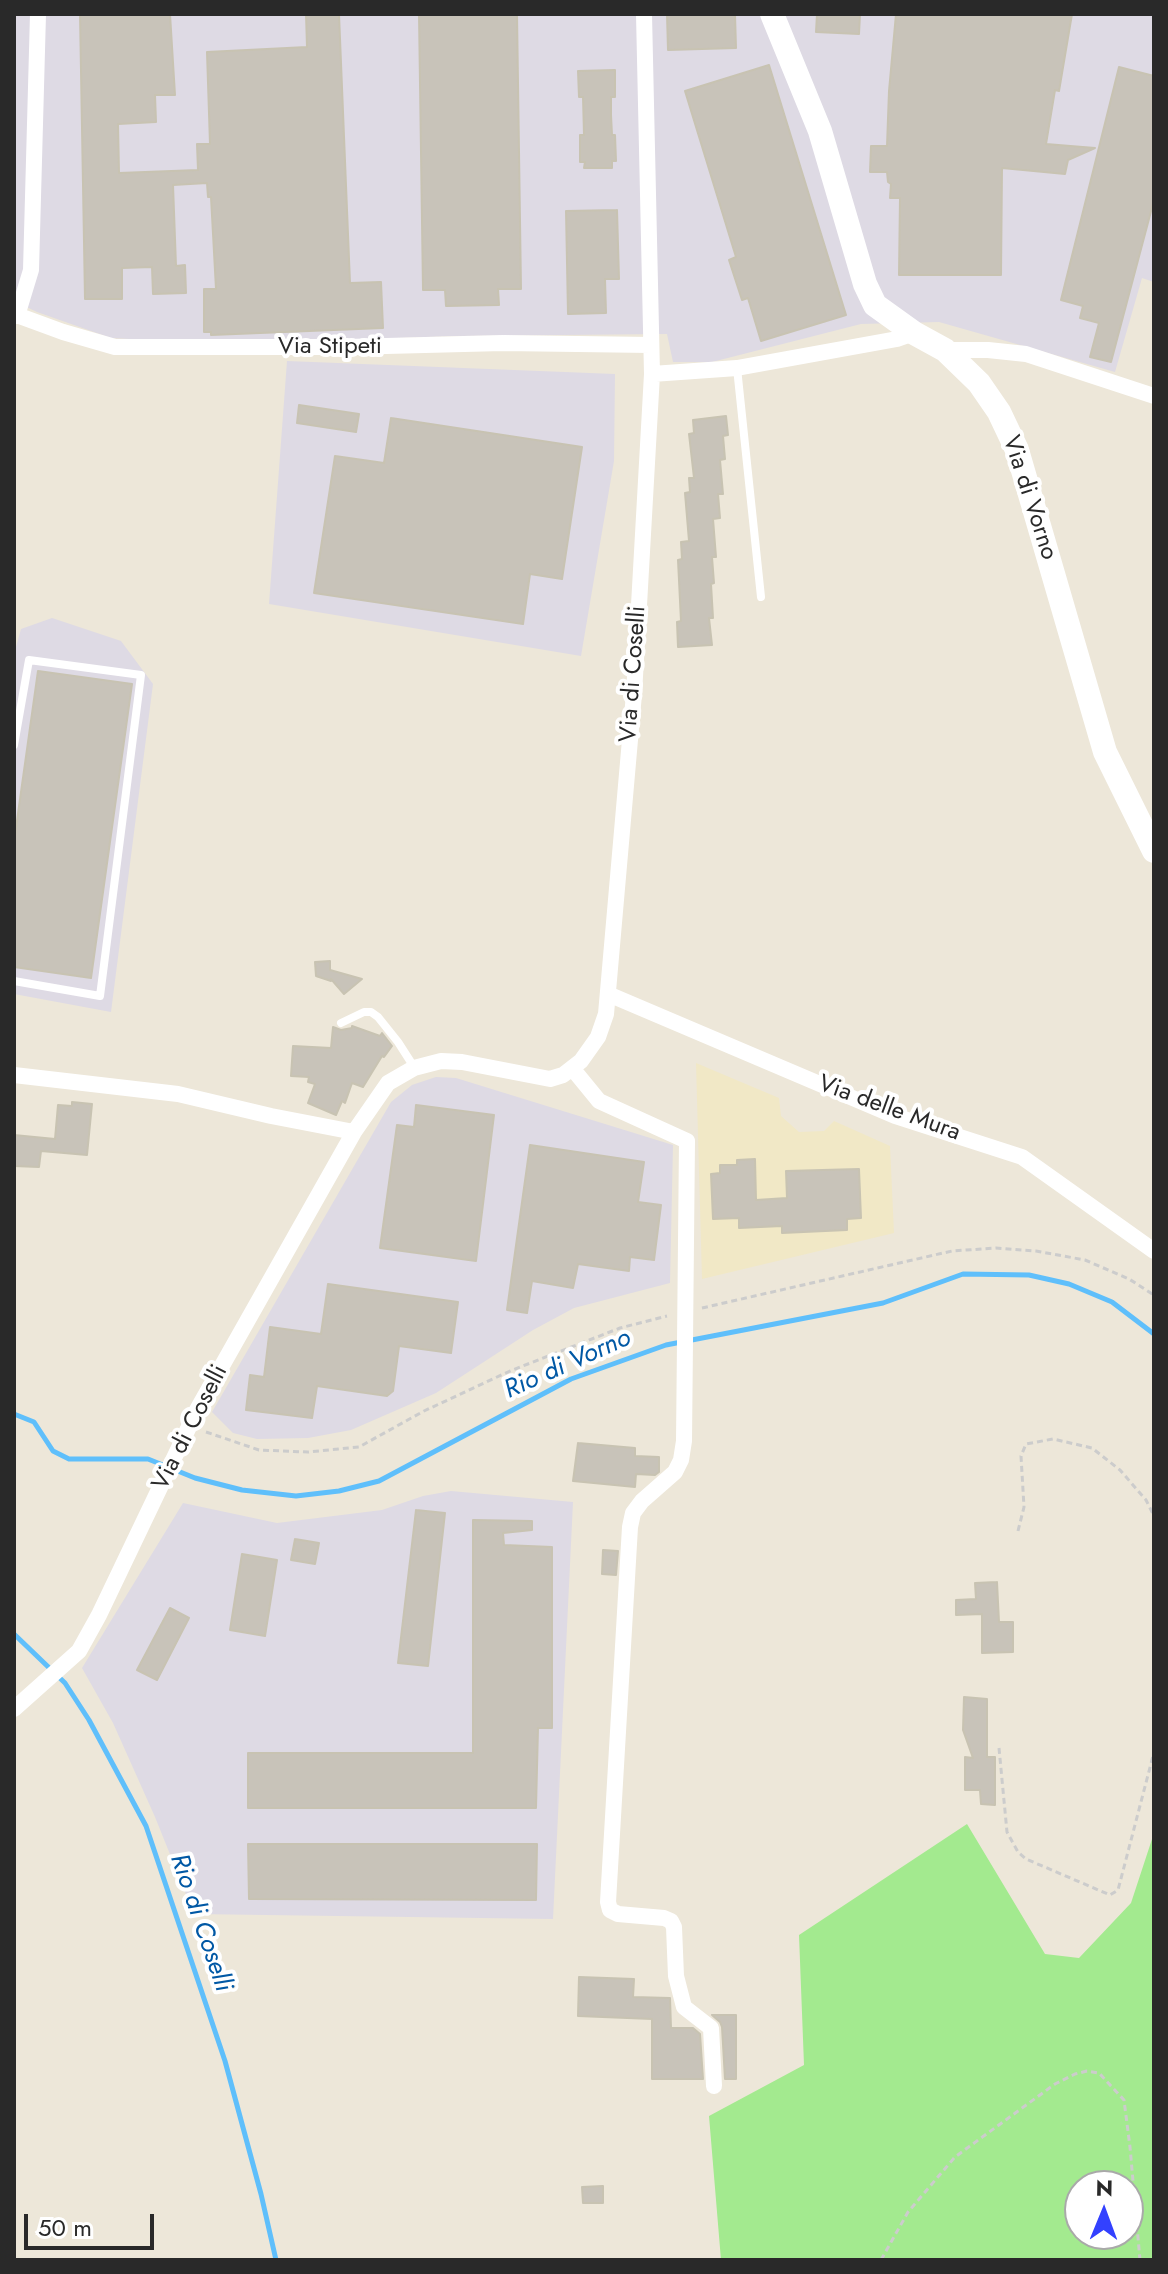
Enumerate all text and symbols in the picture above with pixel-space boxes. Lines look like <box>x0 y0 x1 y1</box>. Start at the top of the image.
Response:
street label: Via Stipeti <box>278 333 382 361</box>
street label: Via di Vorno <box>995 432 1063 564</box>
street label: Via di Coselli <box>615 605 653 743</box>
street label: Via delle Mura <box>814 1070 964 1148</box>
water label: Rio di Vorno <box>500 1323 636 1407</box>
street label: Via di Coselli <box>147 1361 235 1495</box>
water label: Rio di Coselli <box>162 1850 238 1996</box>
north arrow <box>1064 2170 1144 2250</box>
text: N <box>1095 2172 1113 2204</box>
scale bar <box>28 2198 158 2248</box>
text: 50 m <box>38 2210 92 2245</box>

